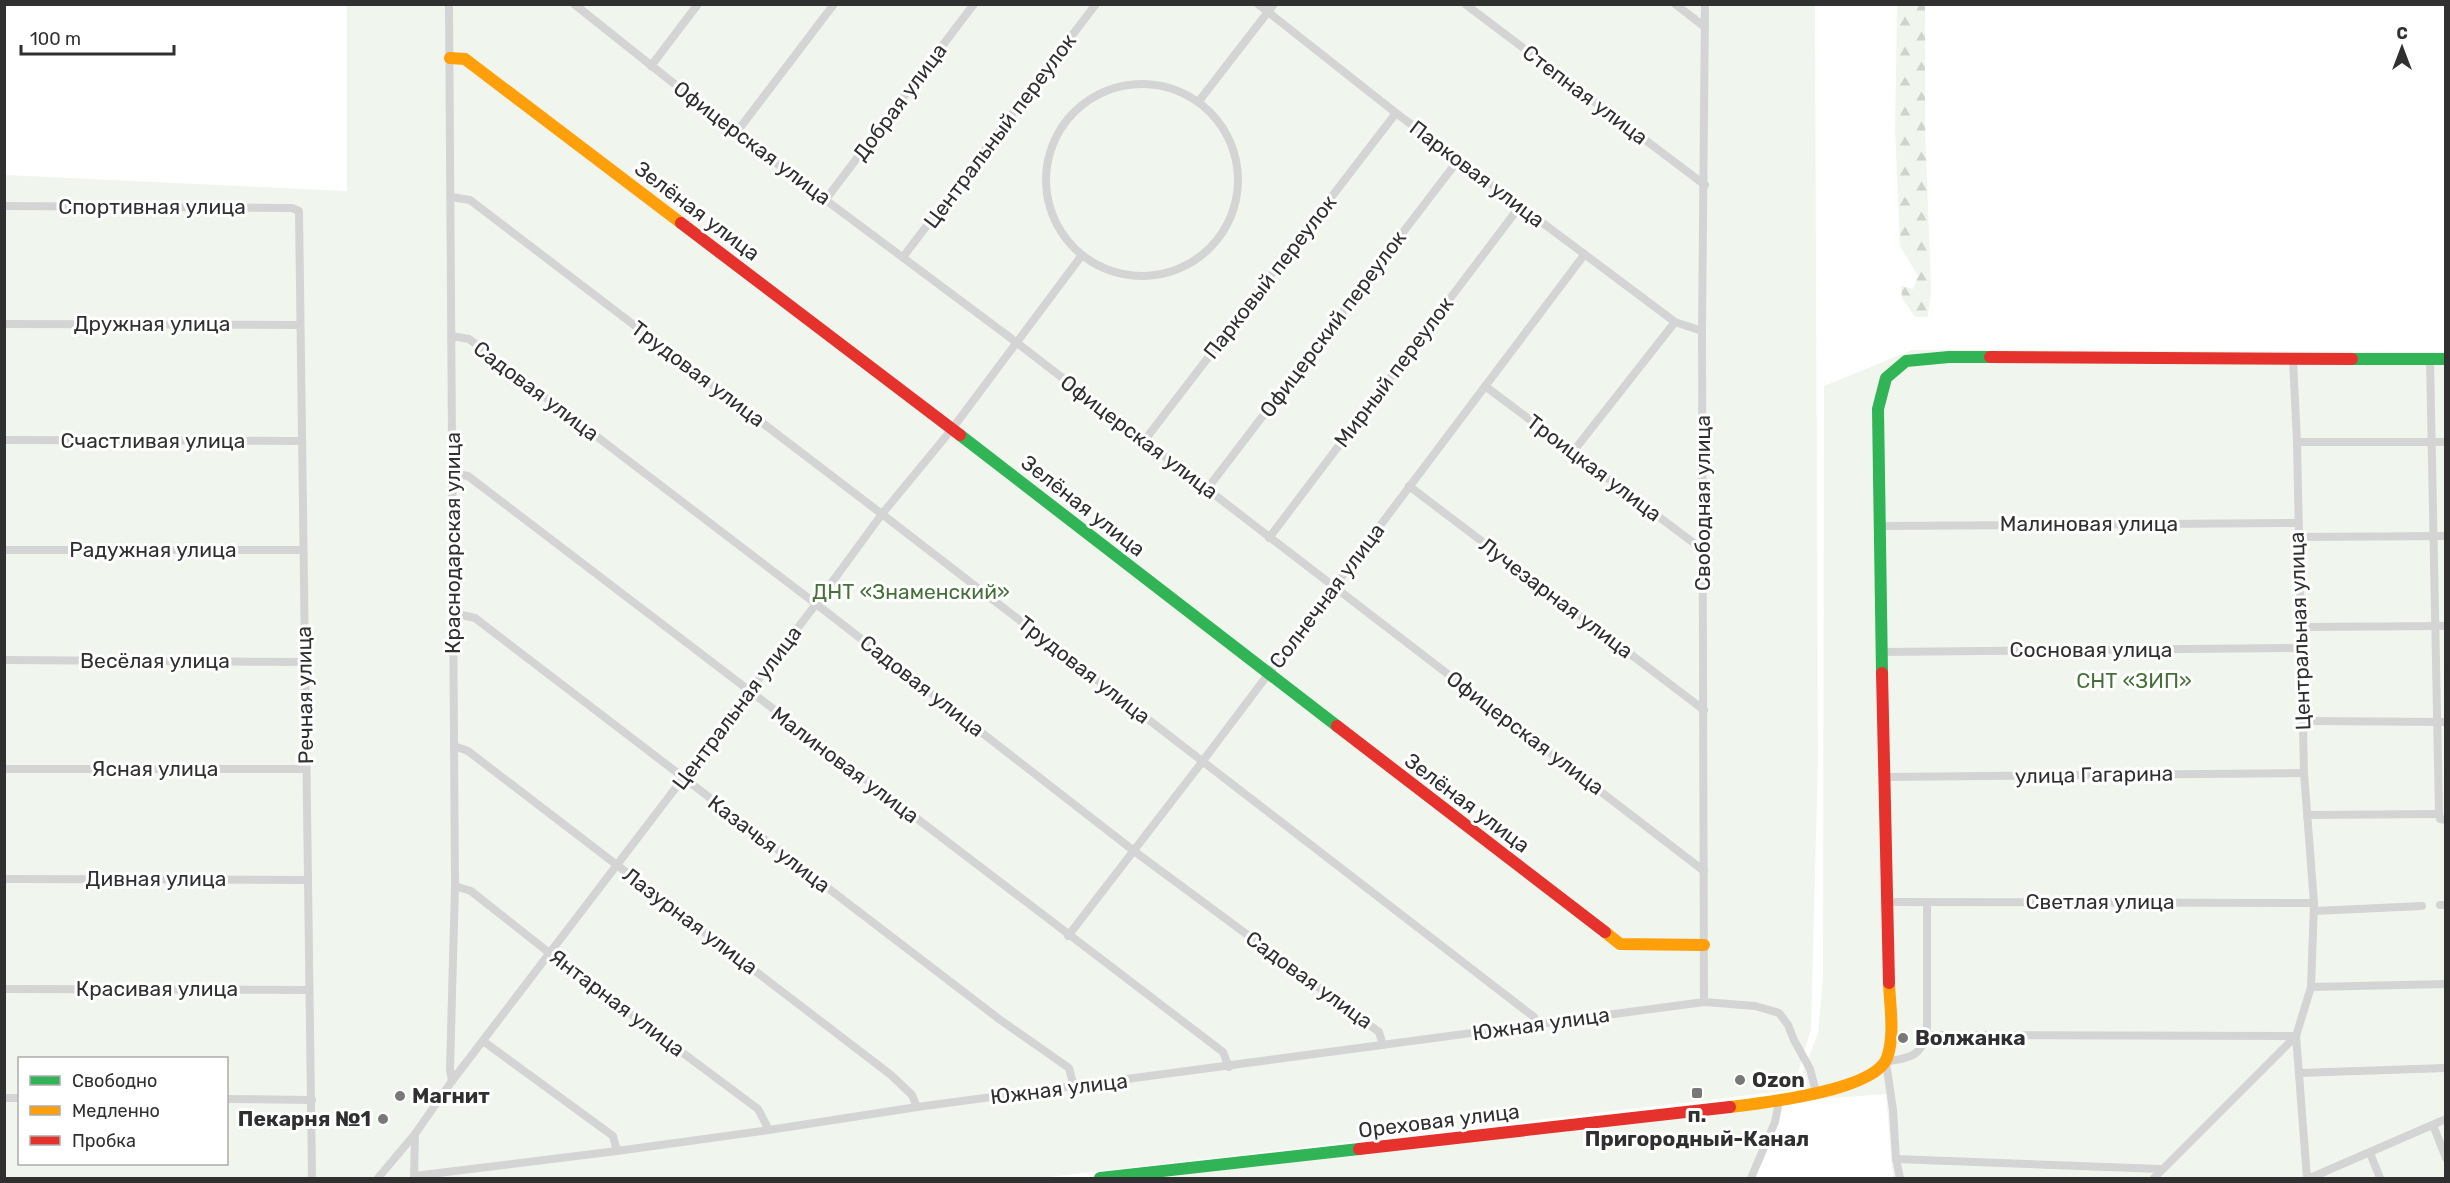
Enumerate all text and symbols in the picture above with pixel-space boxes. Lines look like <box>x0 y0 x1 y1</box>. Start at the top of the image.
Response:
scale bar <box>21 18 174 56</box>
north arrow <box>2372 18 2432 78</box>
text: С <box>2396 24 2408 43</box>
text: 100 m <box>30 28 81 50</box>
street label: Центральный переулок <box>918 28 1081 233</box>
street label: Добрая улица <box>847 38 952 165</box>
street label: Степная улица <box>1518 39 1653 150</box>
street label: Офицерская улица <box>669 75 836 210</box>
street label: Парковая улица <box>1405 115 1550 232</box>
street label: Зелёная улица <box>630 155 765 266</box>
street label: Парковый переулок <box>1198 190 1341 364</box>
street label: Спортивная улица <box>58 194 246 219</box>
street label: Офицерский переулок <box>1254 225 1411 422</box>
street label: Мирный переулок <box>1329 292 1458 452</box>
street label: Дружная улица <box>74 311 230 336</box>
street label: Трудовая улица <box>627 315 770 432</box>
street label: Садовая улица <box>469 335 604 446</box>
street label: Офицерская улица <box>1056 369 1223 504</box>
street label: Троицкая улица <box>1522 409 1667 526</box>
street label: Свободная улица <box>1690 415 1715 591</box>
street label: Счастливая улица <box>61 428 245 453</box>
street label: Краснодарская улица <box>440 432 465 654</box>
street label: Зелёная улица <box>1016 450 1150 562</box>
street label: Малиновая улица <box>2000 511 2178 536</box>
street label: Солнечная улица <box>1264 518 1389 673</box>
street label: Центральная улица <box>2284 531 2315 731</box>
street label: Лучезарная улица <box>1475 532 1638 664</box>
street label: Радужная улица <box>69 537 237 562</box>
park label: ДНТ «Знаменский» <box>812 579 1010 604</box>
street label: Трудовая улица <box>1013 610 1155 729</box>
street label: Центральная улица <box>667 621 806 795</box>
street label: Речная улица <box>291 626 318 764</box>
street label: Садовая улица <box>855 629 989 742</box>
street label: Сосновая улица <box>2010 637 2172 662</box>
street label: Весёлая улица <box>80 648 230 673</box>
street label: Офицерская улица <box>1442 665 1609 800</box>
park label: СНТ «ЗИП» <box>2076 668 2192 693</box>
street label: Малиновая улица <box>767 701 924 828</box>
street label: Зелёная улица <box>1400 747 1535 858</box>
street label: Ясная улица <box>92 756 218 781</box>
street label: улица Гагарина <box>2015 761 2173 788</box>
street label: Казачья улица <box>703 790 835 898</box>
street label: Лазурная улица <box>618 862 763 979</box>
street label: Дивная улица <box>86 866 226 891</box>
street label: Светлая улица <box>2025 889 2175 914</box>
street label: Садовая улица <box>1241 925 1378 1034</box>
street label: Янтарная улица <box>545 944 690 1062</box>
street label: Красивая улица <box>76 976 238 1001</box>
street label: Южная улица <box>1471 1002 1611 1045</box>
place label: Волжанка <box>1915 1025 2026 1050</box>
marker: Волжанка <box>1896 1031 1910 1045</box>
legend <box>18 1057 228 1165</box>
place label: Ozon <box>1752 1067 1805 1092</box>
street label: Южная улица <box>989 1068 1129 1109</box>
text: Свободно <box>72 1070 157 1092</box>
marker: Ozon <box>1733 1073 1747 1087</box>
place label: Магнит <box>412 1083 490 1108</box>
marker: п. Пригородный-Канал <box>1690 1086 1704 1100</box>
marker: Магнит <box>393 1089 407 1103</box>
street label: Ореховая улица <box>1357 1098 1521 1143</box>
text: Медленно <box>72 1100 160 1122</box>
place label: п. Пригородный-Канал <box>1585 1102 1809 1151</box>
place label: Пекарня №1 <box>238 1106 371 1131</box>
marker: Пекарня №1 <box>376 1112 390 1126</box>
text: Пробка <box>72 1130 136 1152</box>

